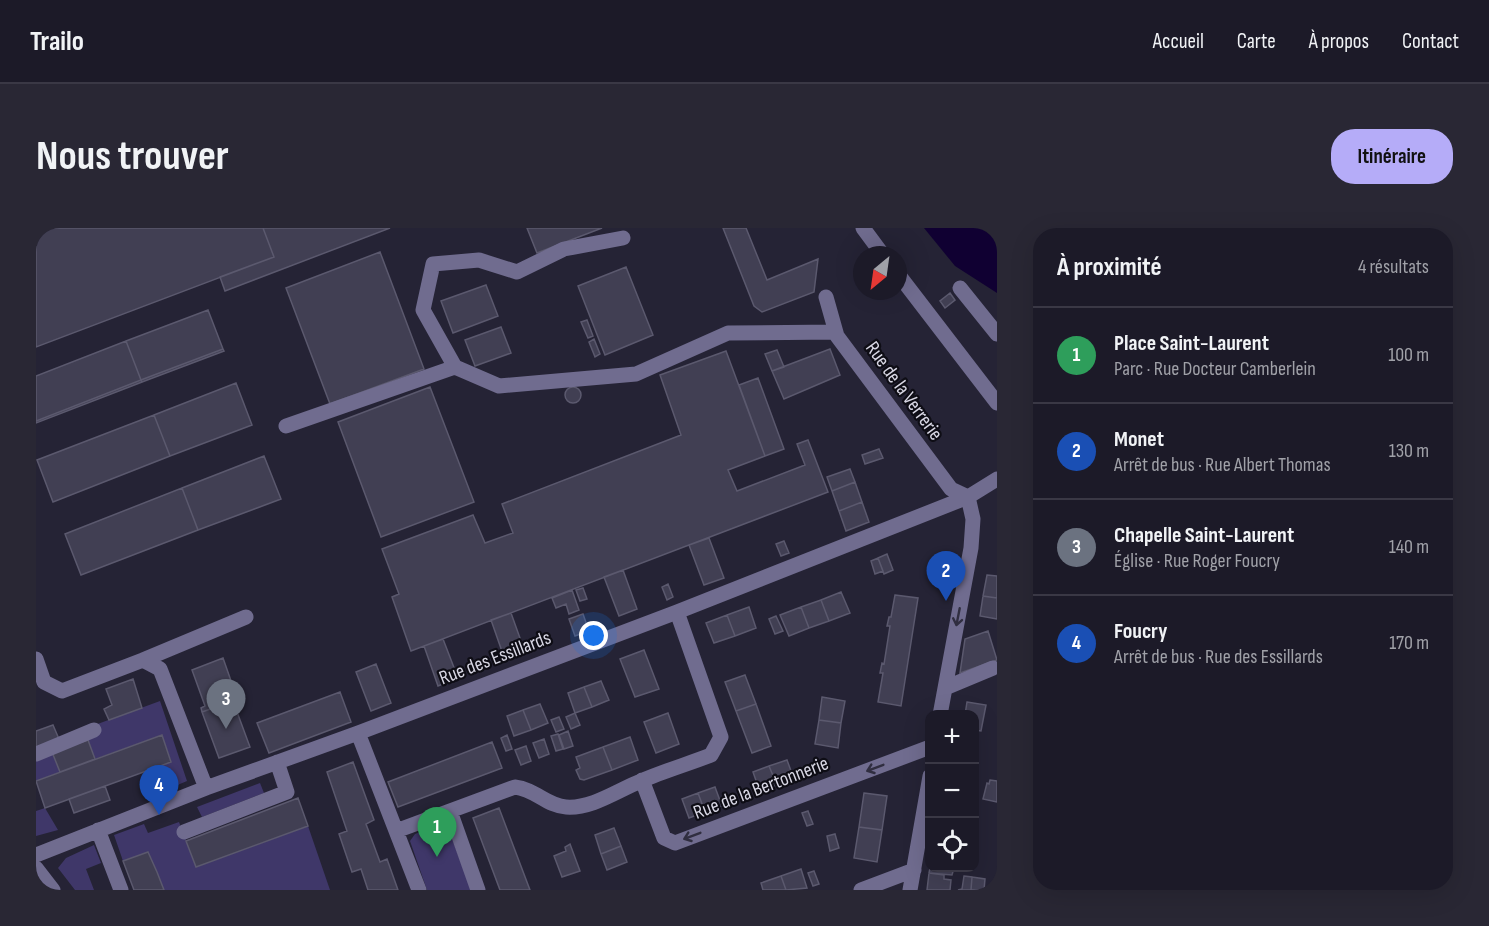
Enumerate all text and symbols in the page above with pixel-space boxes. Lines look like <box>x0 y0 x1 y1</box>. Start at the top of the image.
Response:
text: Trailo <box>30 25 84 58</box>
text: Accueil <box>1153 29 1204 54</box>
text: Carte <box>1237 29 1276 54</box>
text: À propos <box>1309 29 1369 54</box>
text: Contact <box>1402 29 1459 54</box>
button: Itinéraire <box>1331 129 1453 184</box>
text: Nous trouver <box>36 131 229 182</box>
north arrow <box>853 246 907 300</box>
text: À proximité <box>1057 252 1162 283</box>
text: 4 résultats <box>1358 255 1429 279</box>
text: Place Saint-Laurent <box>1114 330 1269 357</box>
street label: Rue de la Verrerie <box>860 337 948 445</box>
text: 1 <box>1073 343 1080 367</box>
text: 100 m <box>1388 343 1429 367</box>
text: Parc · Rue Docteur Camberlein <box>1114 357 1316 381</box>
text: Monet <box>1114 426 1164 453</box>
text: 2 <box>1072 439 1081 463</box>
text: 130 m <box>1389 439 1429 463</box>
text: Arrêt de bus · Rue Albert Thomas <box>1114 453 1331 477</box>
text: Chapelle Saint-Laurent <box>1114 522 1294 549</box>
text: 3 <box>1072 535 1081 559</box>
text: 140 m <box>1389 535 1429 559</box>
text: Église · Rue Roger Foucry <box>1114 549 1280 573</box>
pin: 2 <box>926 552 966 601</box>
one-way arrow <box>953 607 964 626</box>
text: Foucry <box>1114 618 1167 645</box>
your location <box>579 621 608 650</box>
street label: Rue des Essillards <box>436 626 554 690</box>
text: 4 <box>1072 631 1081 655</box>
text: 170 m <box>1389 631 1429 655</box>
text: Arrêt de bus · Rue des Essillards <box>1114 645 1323 669</box>
pin: 3 <box>206 680 246 729</box>
map controls <box>925 710 979 872</box>
button: + <box>925 710 979 764</box>
street label: Rue de la Bertonnerie <box>690 751 832 825</box>
one-way arrow <box>866 763 885 774</box>
button: − <box>925 764 979 818</box>
pin: 4 <box>140 766 178 815</box>
pin: 1 <box>418 808 456 857</box>
button: locate <box>925 818 979 872</box>
one-way arrow <box>683 832 702 843</box>

